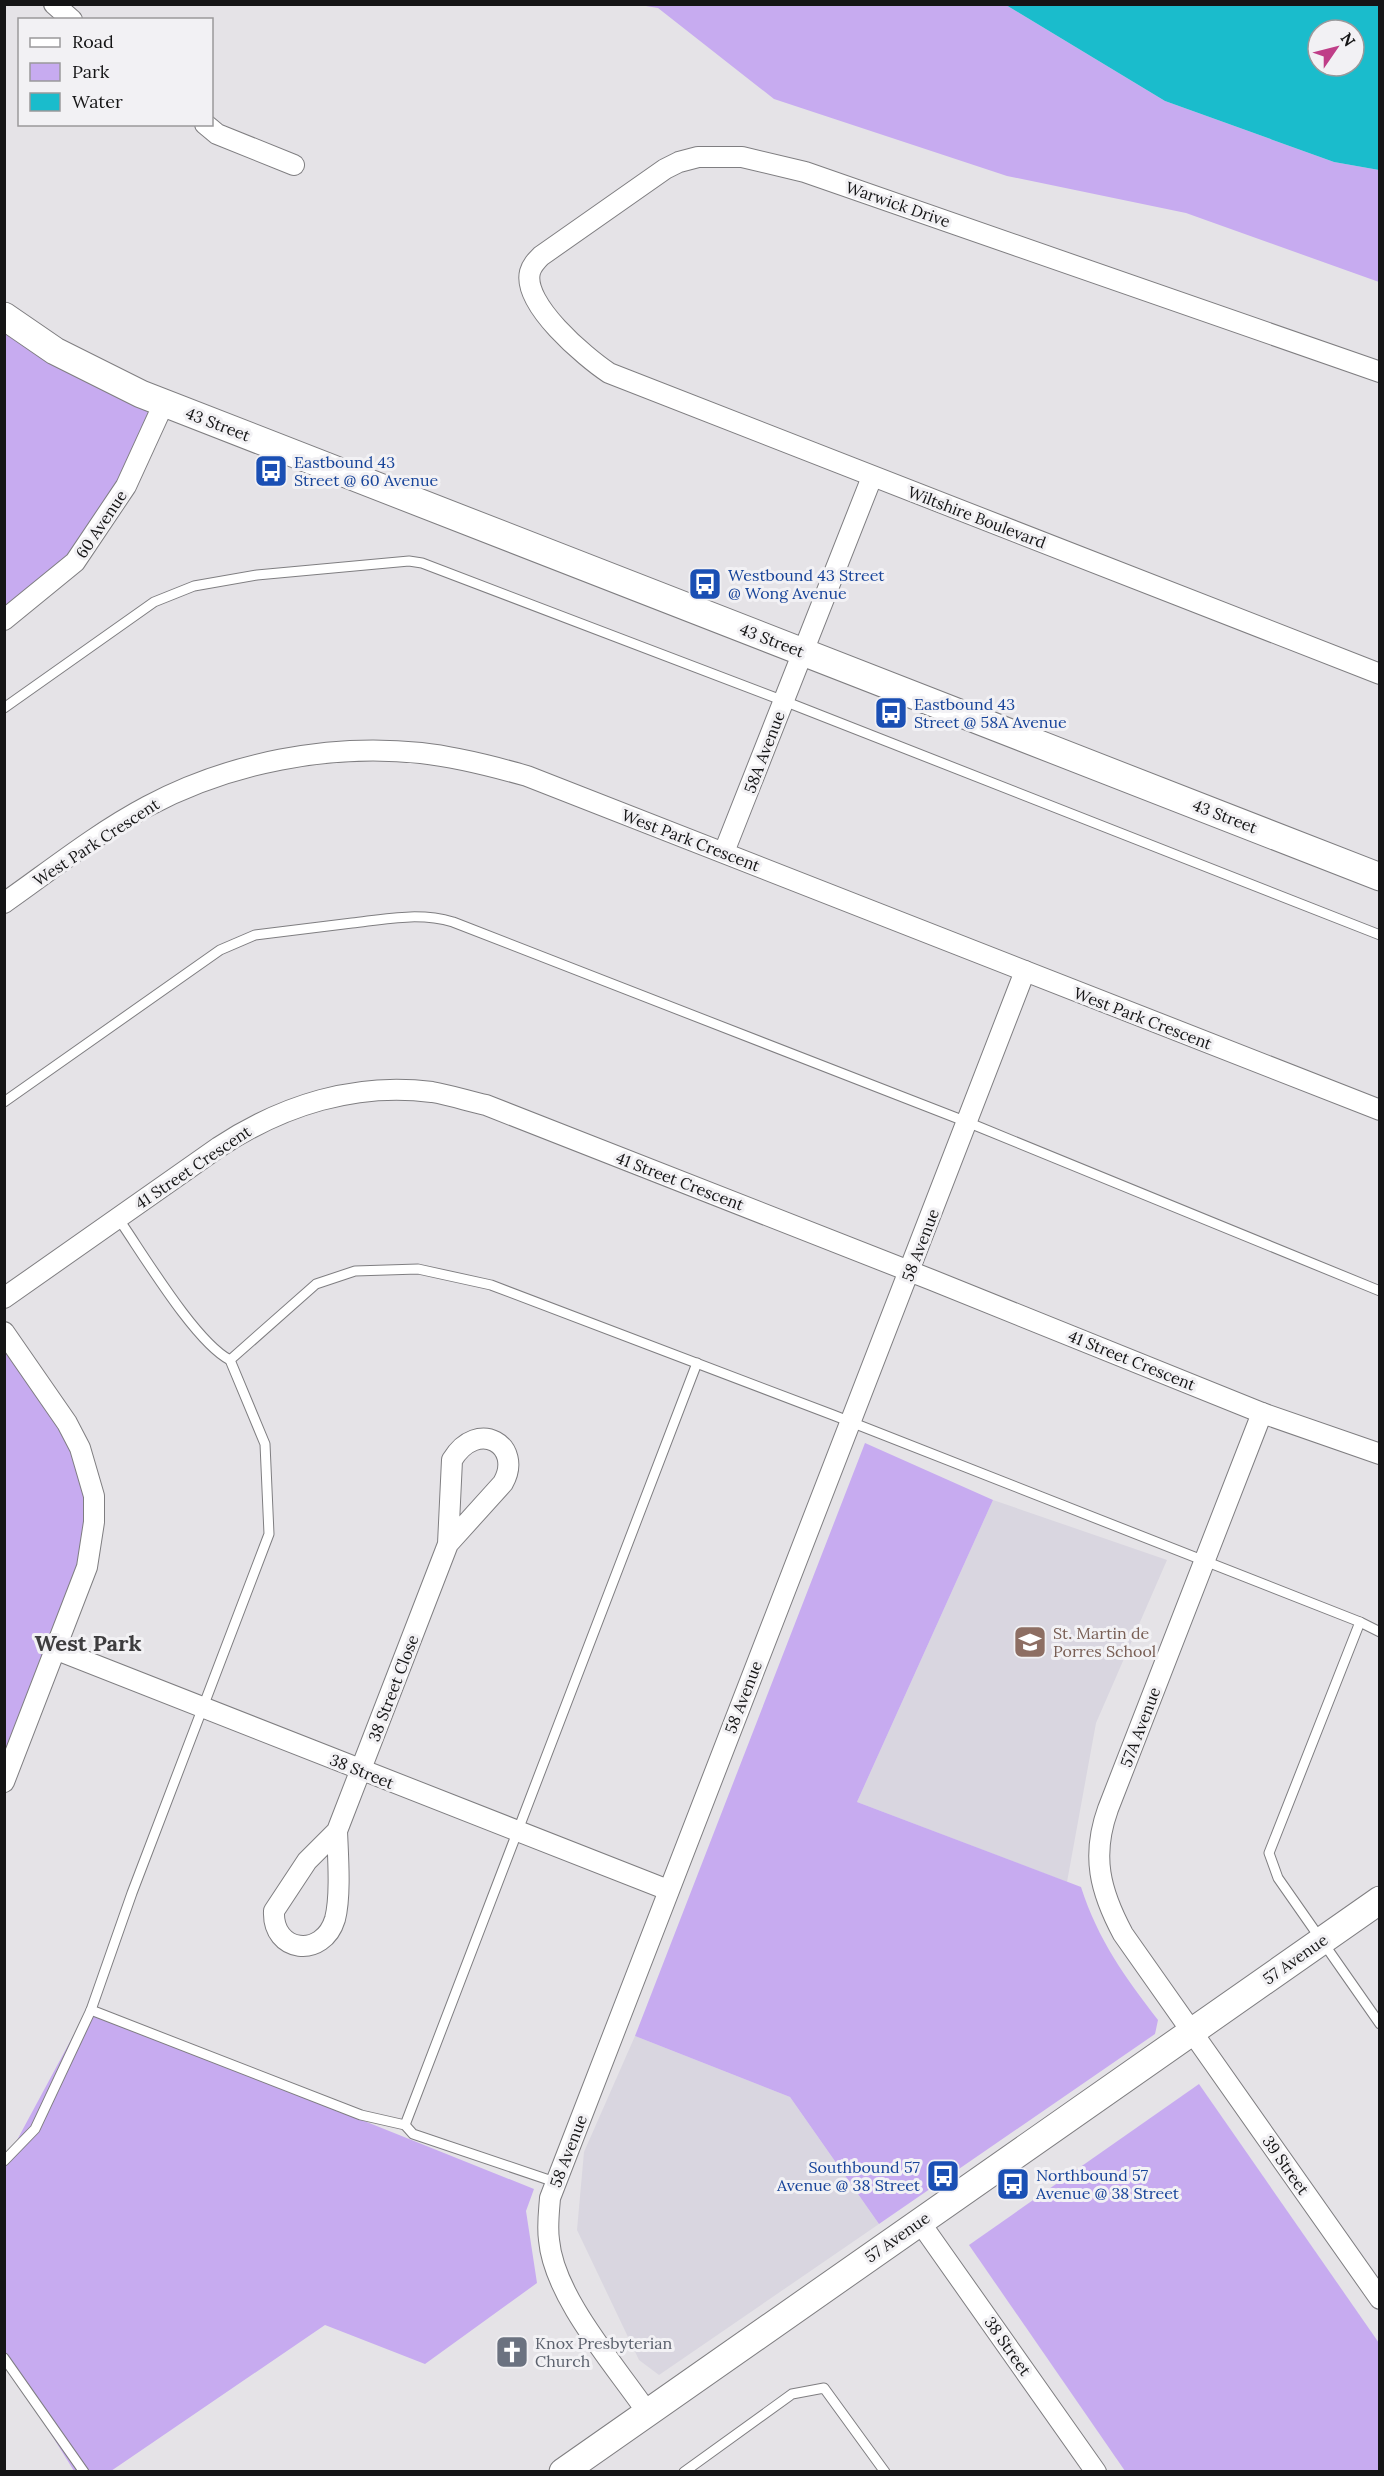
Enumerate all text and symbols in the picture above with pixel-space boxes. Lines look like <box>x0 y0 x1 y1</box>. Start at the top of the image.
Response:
legend <box>18 18 213 126</box>
north arrow <box>1306 18 1366 78</box>
text: N <box>1337 29 1360 50</box>
text: Road <box>72 30 114 53</box>
text: Park <box>72 60 110 83</box>
text: Water <box>72 90 123 113</box>
street label: Warwick Drive <box>843 177 953 231</box>
street label: 43 Street <box>183 403 254 446</box>
place label: Eastbound 43 Street @ 60 Avenue <box>294 452 439 490</box>
bus stop icon: Eastbound 43 Street @ 60 Avenue <box>253 453 289 489</box>
street label: Wiltshire Boulevard <box>905 481 1049 553</box>
street label: 60 Avenue <box>71 486 131 562</box>
place label: Westbound 43 Street @ Wong Avenue <box>728 565 885 603</box>
bus stop icon: Westbound 43 Street @ Wong Avenue <box>687 566 723 602</box>
street label: 43 Street <box>737 619 808 662</box>
place label: Eastbound 43 Street @ 58A Avenue <box>914 694 1067 732</box>
bus stop icon: Eastbound 43 Street @ 58A Avenue <box>873 695 909 731</box>
street label: 58A Avenue <box>739 708 789 796</box>
street label: West Park Crescent <box>29 793 163 890</box>
street label: 43 Street <box>1190 795 1261 838</box>
street label: West Park Crescent <box>619 804 764 876</box>
street label: West Park Crescent <box>1071 982 1216 1054</box>
street label: 41 Street Crescent <box>131 1120 255 1213</box>
street label: 41 Street Crescent <box>613 1147 747 1215</box>
street label: 58 Avenue <box>897 1206 943 1284</box>
street label: 41 Street Crescent <box>1066 1325 1199 1395</box>
place label: St. Martin de Porres School <box>1053 1623 1156 1661</box>
school or university icon: St. Martin de Porres School <box>1012 1624 1048 1660</box>
district label: West Park <box>34 1629 142 1657</box>
street label: 38 Street Close <box>363 1632 423 1744</box>
street label: 58 Avenue <box>720 1658 766 1736</box>
street label: 57A Avenue <box>1116 1684 1165 1770</box>
street label: 38 Street <box>327 1749 398 1793</box>
street label: 57 Avenue <box>1259 1929 1332 1989</box>
street label: 58 Avenue <box>545 2112 591 2190</box>
street label: 39 Street <box>1258 2132 1314 2199</box>
place label: Southbound 57 Avenue @ 38 Street <box>776 2157 921 2195</box>
bus stop icon: Southbound 57 Avenue @ 38 Street <box>925 2158 961 2194</box>
place label: Northbound 57 Avenue @ 38 Street <box>1035 2165 1180 2203</box>
bus stop icon: Northbound 57 Avenue @ 38 Street <box>995 2166 1031 2202</box>
street label: 57 Avenue <box>861 2207 934 2267</box>
street label: 38 Street <box>980 2313 1036 2380</box>
place label: Knox Presbyterian Church <box>535 2333 672 2371</box>
church icon: Knox Presbyterian Church <box>494 2334 530 2370</box>

